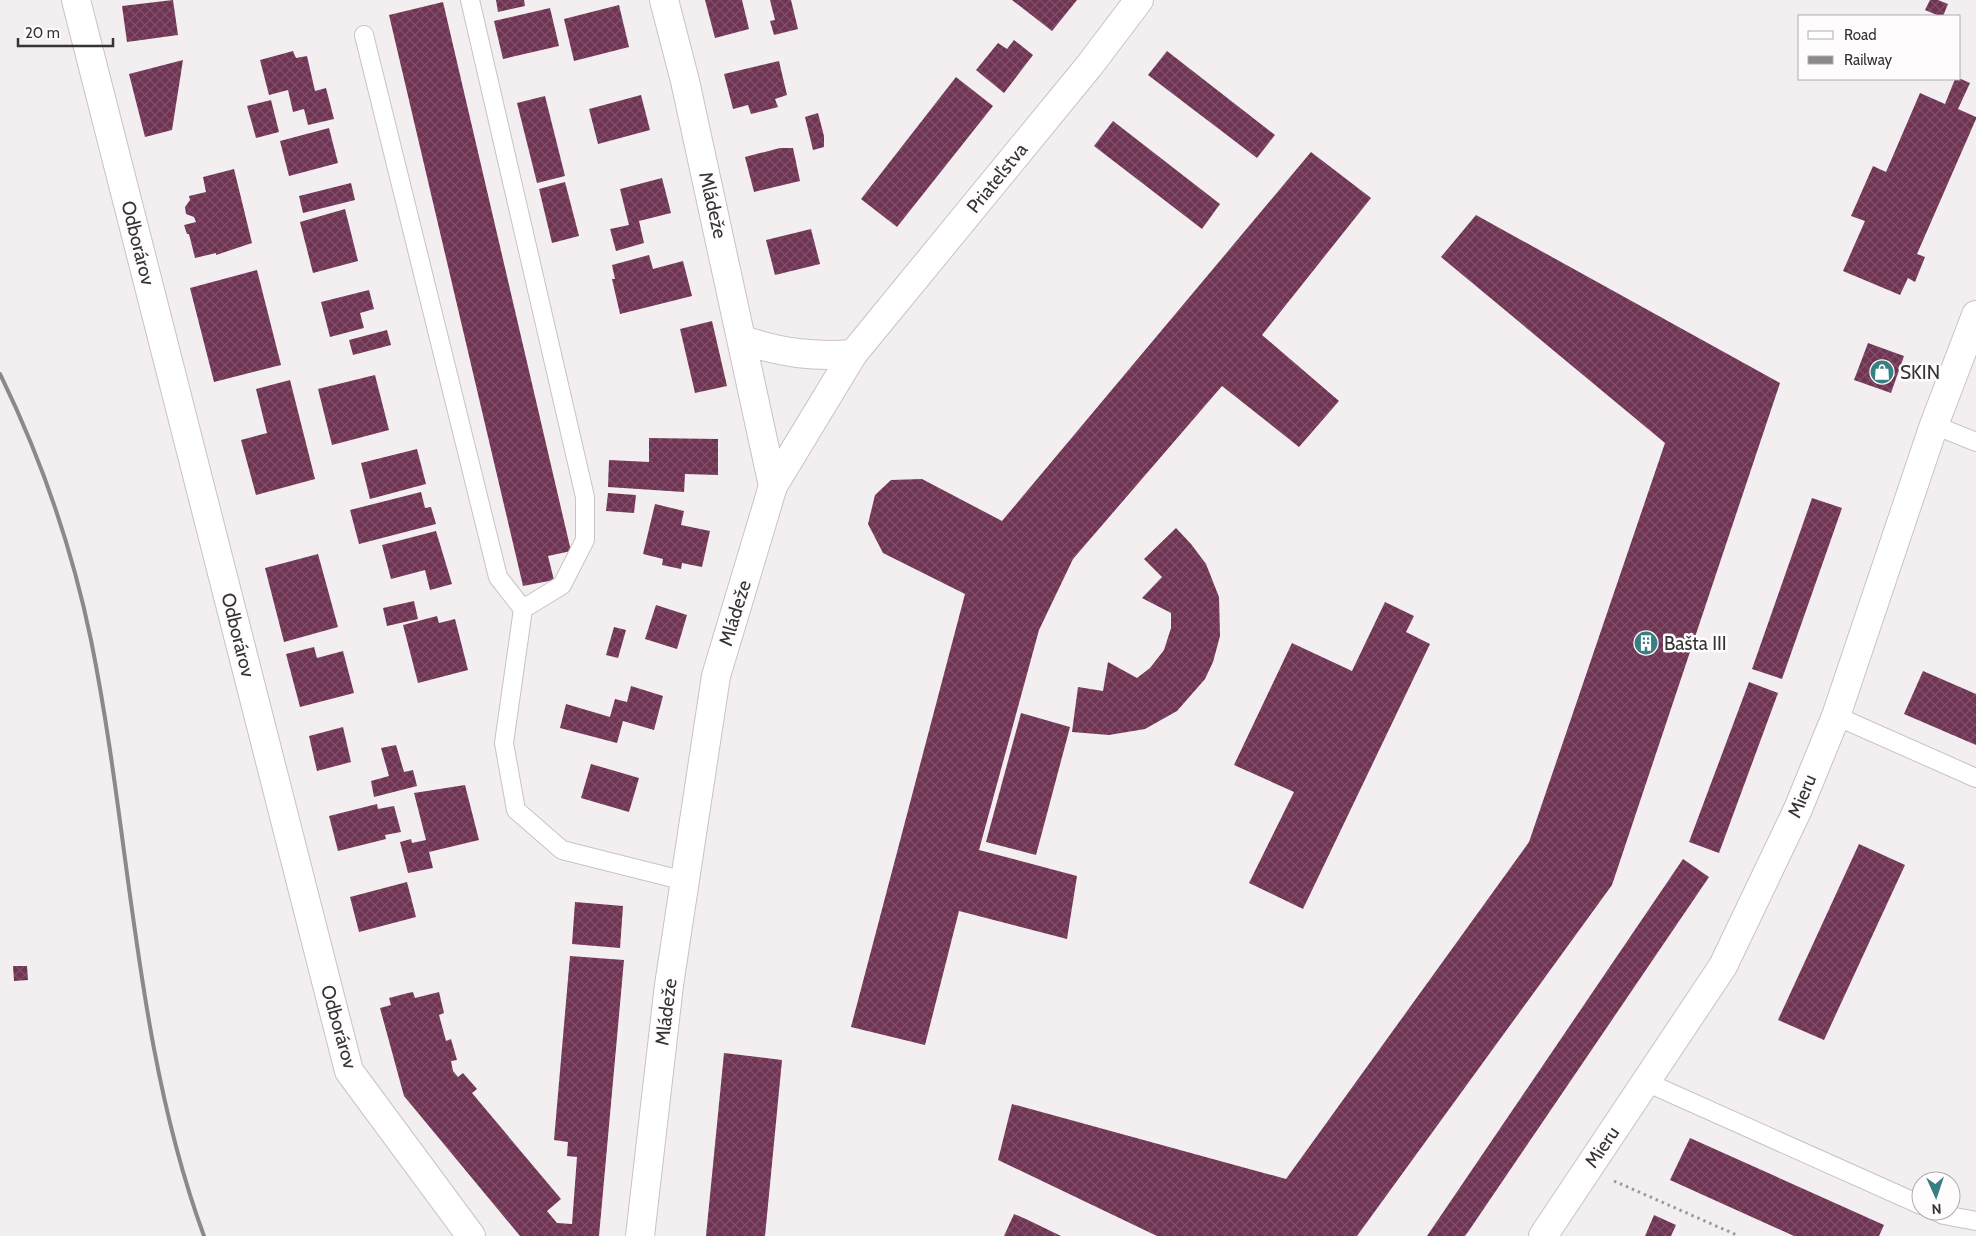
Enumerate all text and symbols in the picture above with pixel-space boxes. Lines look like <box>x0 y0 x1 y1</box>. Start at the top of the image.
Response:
scale bar <box>18 15 112 47</box>
legend <box>1798 15 1961 80</box>
text: 20 m <box>25 24 60 42</box>
text: Road <box>1844 26 1877 44</box>
text: Railway <box>1844 51 1893 69</box>
street label: Priateľstva <box>962 138 1032 218</box>
street label: Mládeže <box>694 169 732 241</box>
street label: Odborárov <box>116 198 160 288</box>
shop icon: SKIN <box>1869 359 1895 385</box>
place label: SKIN <box>1900 361 1940 384</box>
street label: Mládeže <box>714 577 756 649</box>
street label: Odborárov <box>216 590 260 680</box>
building icon: Bašta III <box>1633 630 1659 656</box>
place label: Bašta III <box>1664 632 1727 655</box>
street label: Mieru <box>1783 771 1821 821</box>
street label: Mládeže <box>650 977 682 1047</box>
street label: Odborárov <box>316 982 362 1072</box>
street label: Mieru <box>1580 1122 1624 1172</box>
north arrow <box>1911 1171 1961 1221</box>
text: N <box>1931 1200 1942 1218</box>

